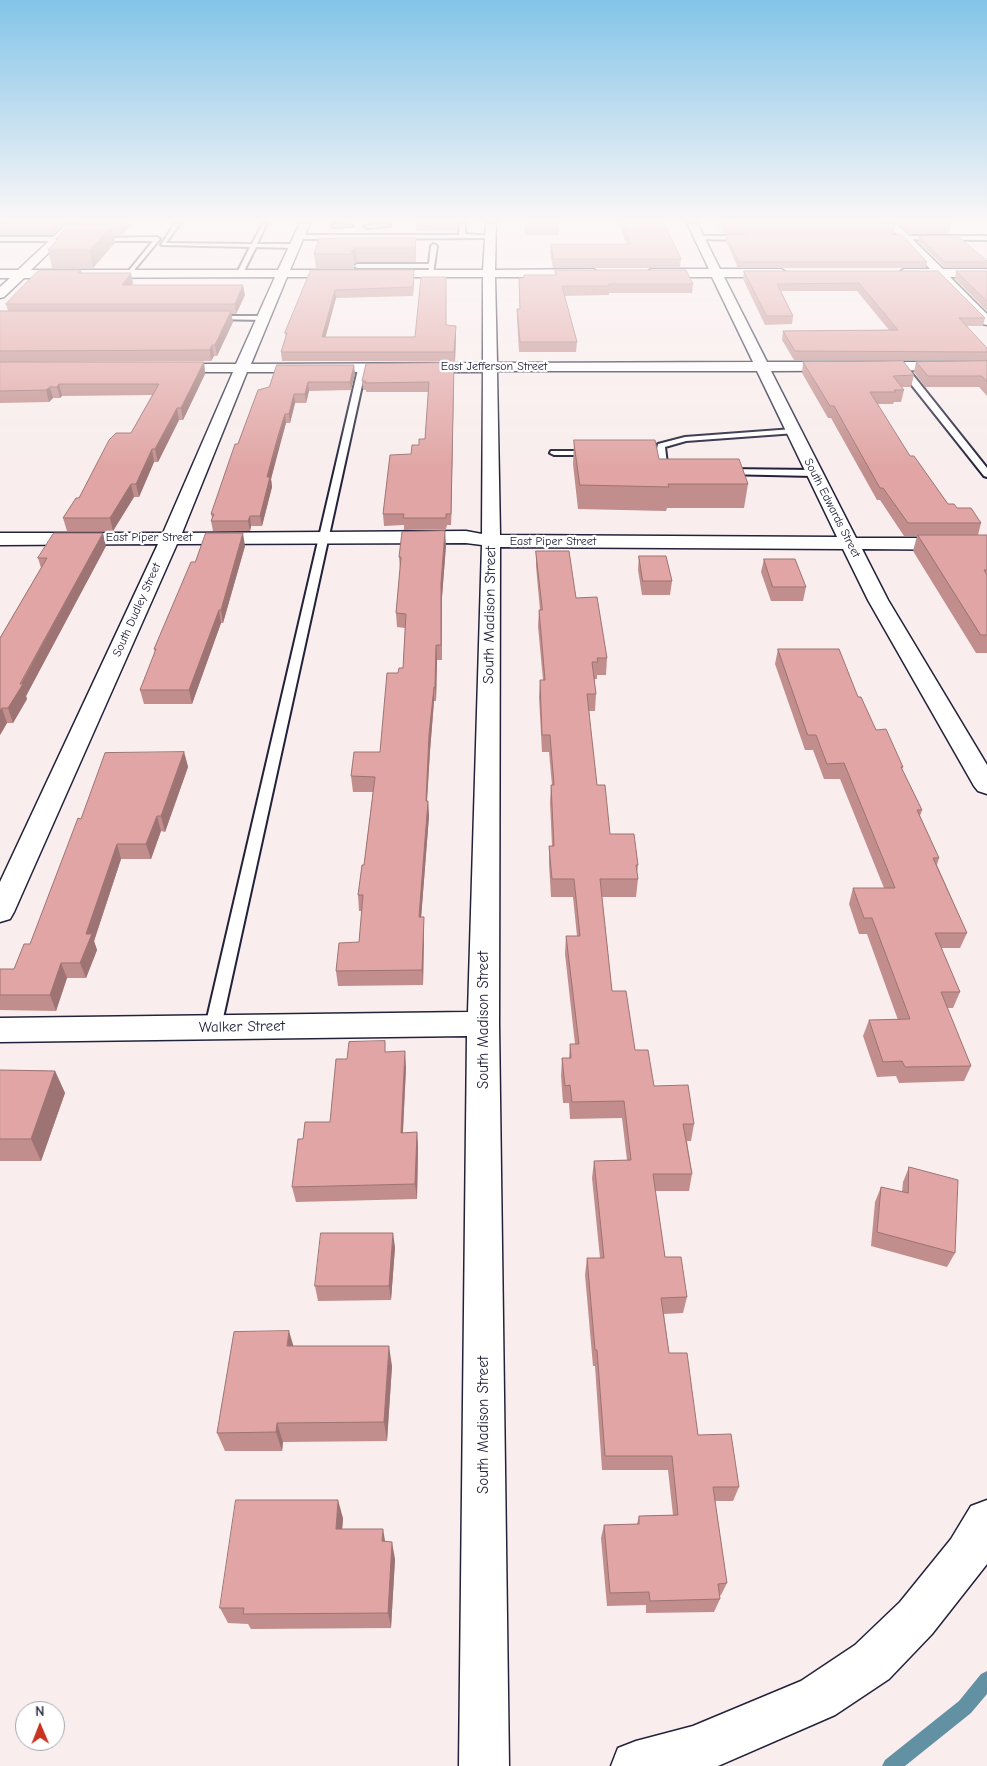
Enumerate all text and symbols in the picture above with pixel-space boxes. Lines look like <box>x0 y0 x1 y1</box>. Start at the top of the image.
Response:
street label: East Jefferson Street <box>441 360 547 374</box>
street label: South Edwards Street <box>801 456 863 560</box>
street label: East Piper Street <box>106 531 192 545</box>
street label: East Piper Street <box>510 535 596 549</box>
street label: South Madison Street <box>480 546 500 684</box>
street label: South Dudley Street <box>110 561 164 659</box>
street label: South Madison Street <box>475 951 493 1089</box>
street label: Walker Street <box>199 1017 285 1037</box>
street label: South Madison Street <box>475 1356 493 1494</box>
north arrow <box>15 1701 65 1751</box>
text: N <box>35 1703 44 1720</box>

